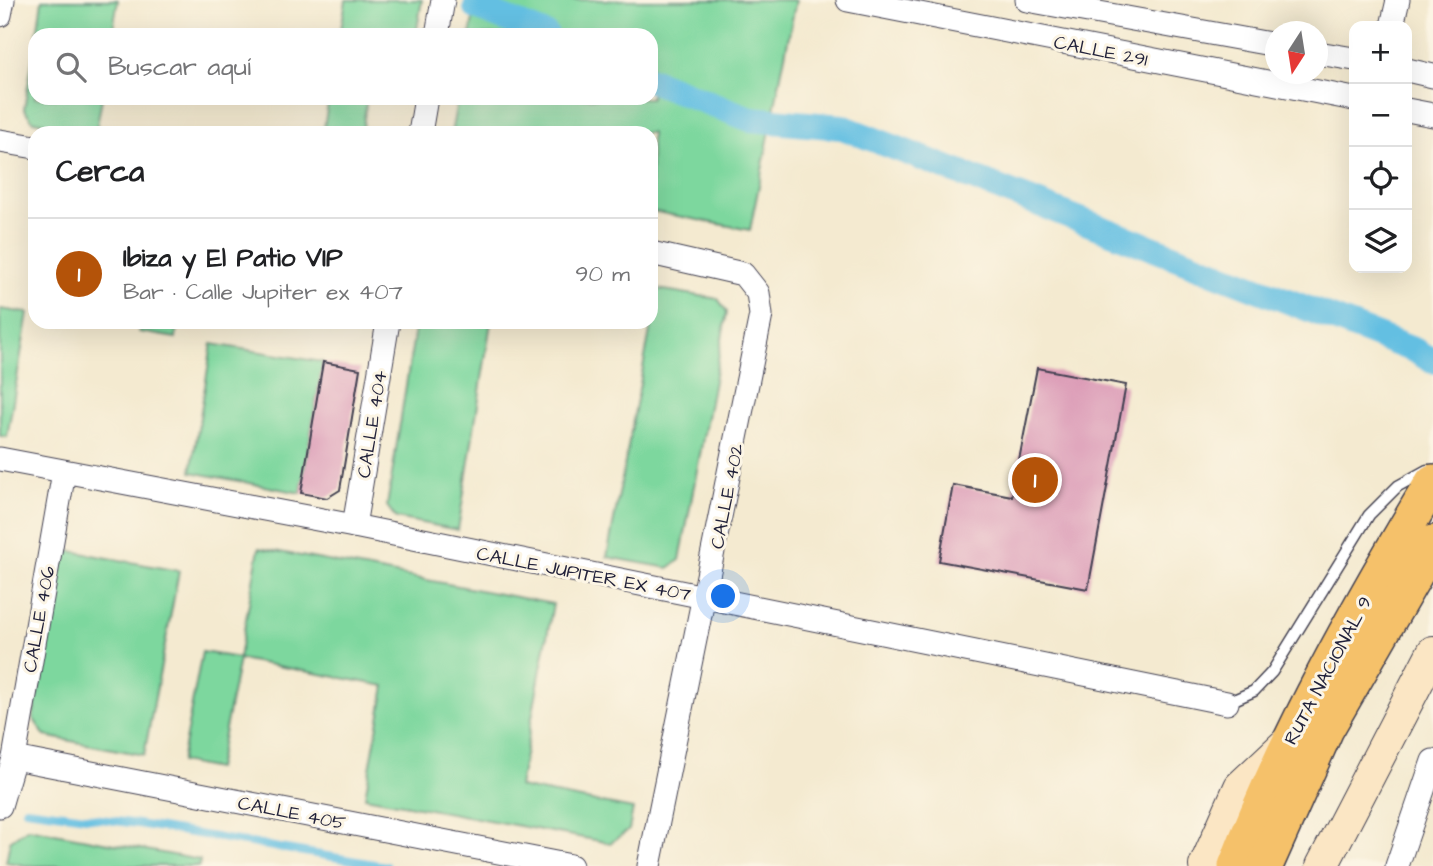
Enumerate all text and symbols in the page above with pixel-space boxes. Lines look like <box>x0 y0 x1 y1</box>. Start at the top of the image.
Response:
north arrow <box>1265 21 1328 84</box>
map controls <box>1349 21 1412 273</box>
button: + <box>1349 21 1412 84</box>
search box <box>28 28 658 105</box>
street label: CALLE 291 <box>1052 29 1150 74</box>
icon: search <box>52 48 90 86</box>
text: Buscar aquí <box>108 49 251 85</box>
button: − <box>1349 84 1412 147</box>
button: locate <box>1349 147 1412 210</box>
text: Cerca <box>56 151 144 193</box>
button: layers <box>1349 210 1412 273</box>
text: Ibiza y El Patio VIP <box>123 240 343 276</box>
text: 1 <box>78 258 80 290</box>
text: 90 m <box>575 258 630 290</box>
text: Bar · Calle Jupiter ex 407 <box>123 276 403 308</box>
street label: CALLE 404 <box>351 368 394 480</box>
street label: CALLE 402 <box>704 441 751 551</box>
pin: 1 <box>1012 454 1058 506</box>
street label: CALLE JUPITER EX 407 <box>474 540 693 609</box>
street label: CALLE 406 <box>17 564 62 675</box>
your location <box>706 579 740 613</box>
street label: RUTA NACIONAL 9 <box>1278 592 1379 750</box>
street label: CALLE 405 <box>236 790 348 837</box>

